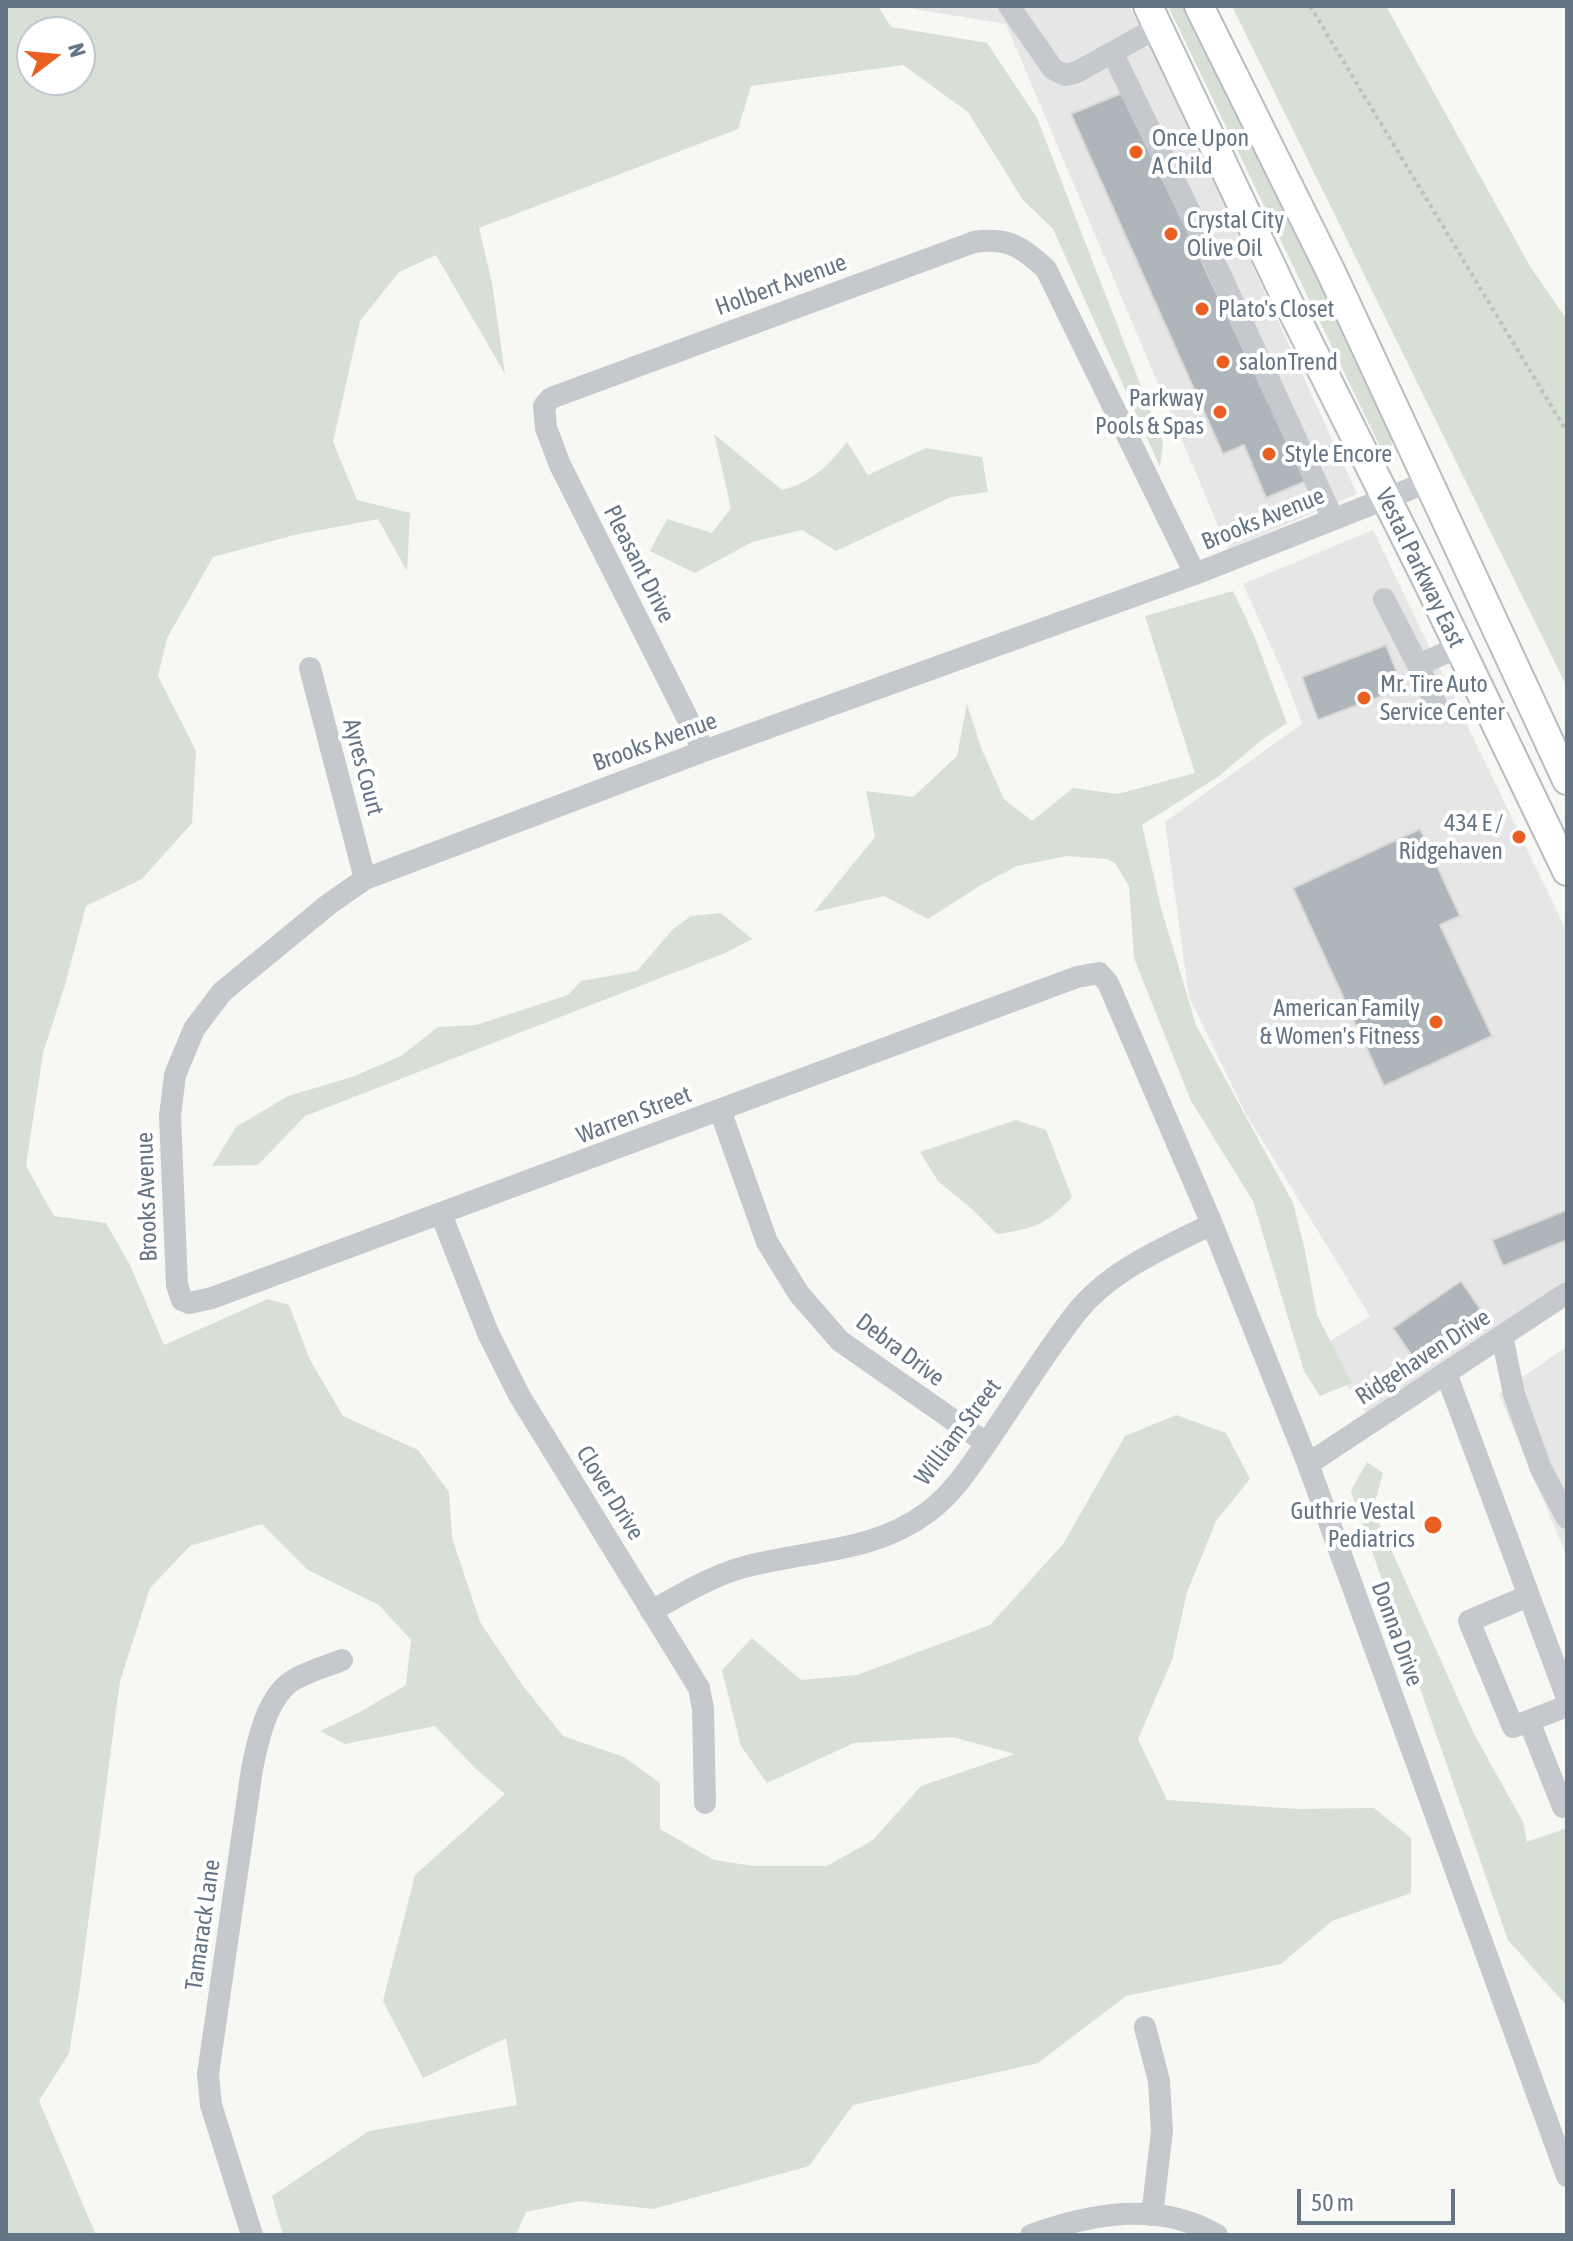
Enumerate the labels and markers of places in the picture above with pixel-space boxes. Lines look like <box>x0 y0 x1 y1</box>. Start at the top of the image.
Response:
place label: Once Upon A Child <box>1152 124 1249 180</box>
marker: Once Upon A Child <box>1127 143 1145 161</box>
place label: Crystal City Olive Oil <box>1187 206 1284 262</box>
marker: Crystal City Olive Oil <box>1162 225 1180 243</box>
place label: Plato's Closet <box>1218 295 1334 323</box>
marker: Plato's Closet <box>1193 300 1211 318</box>
place label: salonTrend <box>1239 348 1338 376</box>
marker: salonTrend <box>1214 353 1232 371</box>
place label: Parkway Pools & Spas <box>1095 384 1204 440</box>
marker: Parkway Pools & Spas <box>1211 403 1229 421</box>
place label: Style Encore <box>1285 440 1392 468</box>
marker: Style Encore <box>1260 445 1278 463</box>
place label: Mr. Tire Auto Service Center <box>1380 670 1505 726</box>
marker: Mr. Tire Auto Service Center <box>1355 689 1373 707</box>
place label: 434 E / Ridgehaven <box>1398 809 1503 865</box>
marker: 434 E / Ridgehaven <box>1510 828 1528 846</box>
place label: American Family & Women's Fitness <box>1260 994 1420 1050</box>
marker: American Family & Women's Fitness <box>1427 1013 1445 1031</box>
place label: Guthrie Vestal Pediatrics <box>1291 1497 1415 1553</box>
marker: Guthrie Vestal Pediatrics <box>1422 1514 1444 1536</box>

